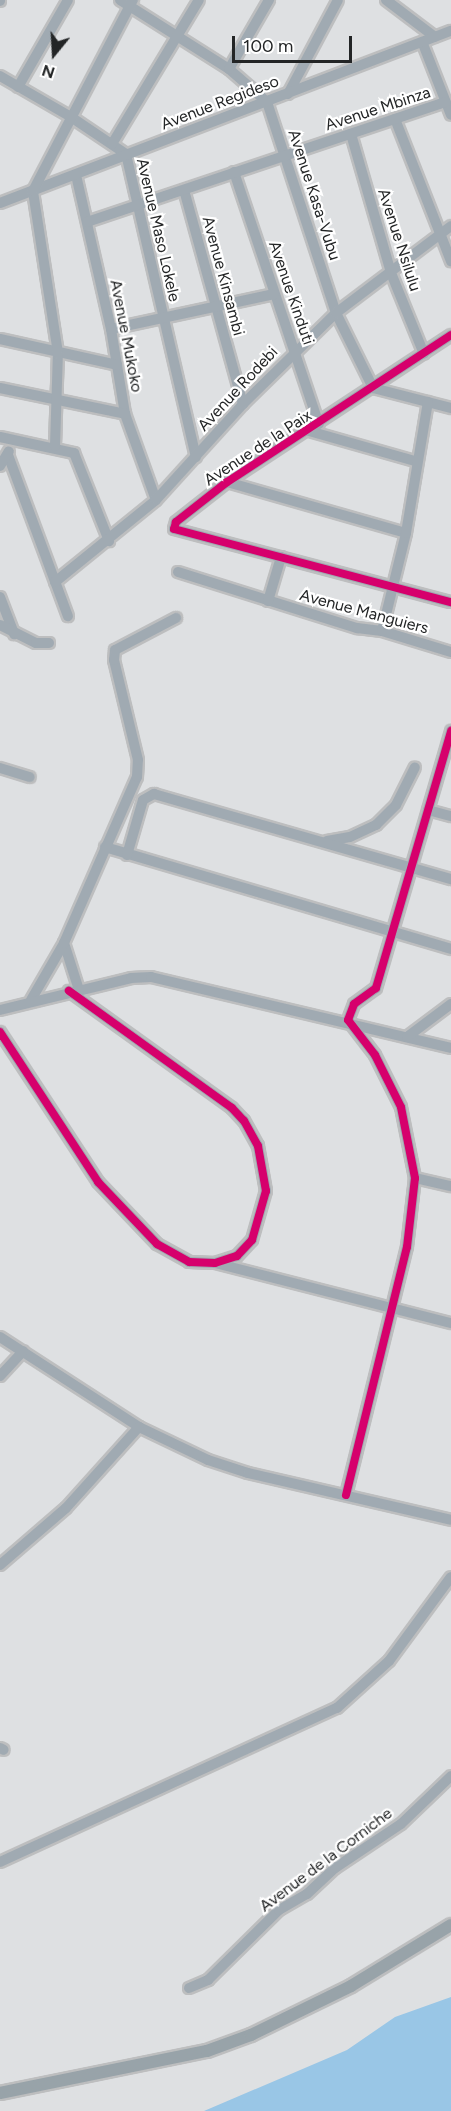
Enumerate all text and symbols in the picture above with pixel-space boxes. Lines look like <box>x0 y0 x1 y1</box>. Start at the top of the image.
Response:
north arrow <box>24 24 84 84</box>
scale bar <box>235 24 355 62</box>
text: 100 m <box>243 35 293 57</box>
text: N <box>39 61 57 83</box>
street label: Avenue Regideso <box>158 72 282 134</box>
street label: Avenue Mbinza <box>323 83 433 135</box>
street label: Avenue Kasa-Vubu <box>284 127 344 263</box>
street label: Avenue Maso Lokele <box>132 156 184 304</box>
street label: Avenue Nsilulu <box>373 186 425 294</box>
street label: Avenue Kinsambi <box>198 214 248 338</box>
street label: Avenue Kinduti <box>264 239 318 347</box>
street label: Avenue Mukoko <box>106 278 146 394</box>
street label: Avenue Rodebi <box>194 343 282 435</box>
street label: Avenue de la Paix <box>201 406 315 490</box>
street label: Avenue Manguiers <box>298 586 430 638</box>
street label: Avenue de la Corniche <box>256 1804 396 1916</box>

